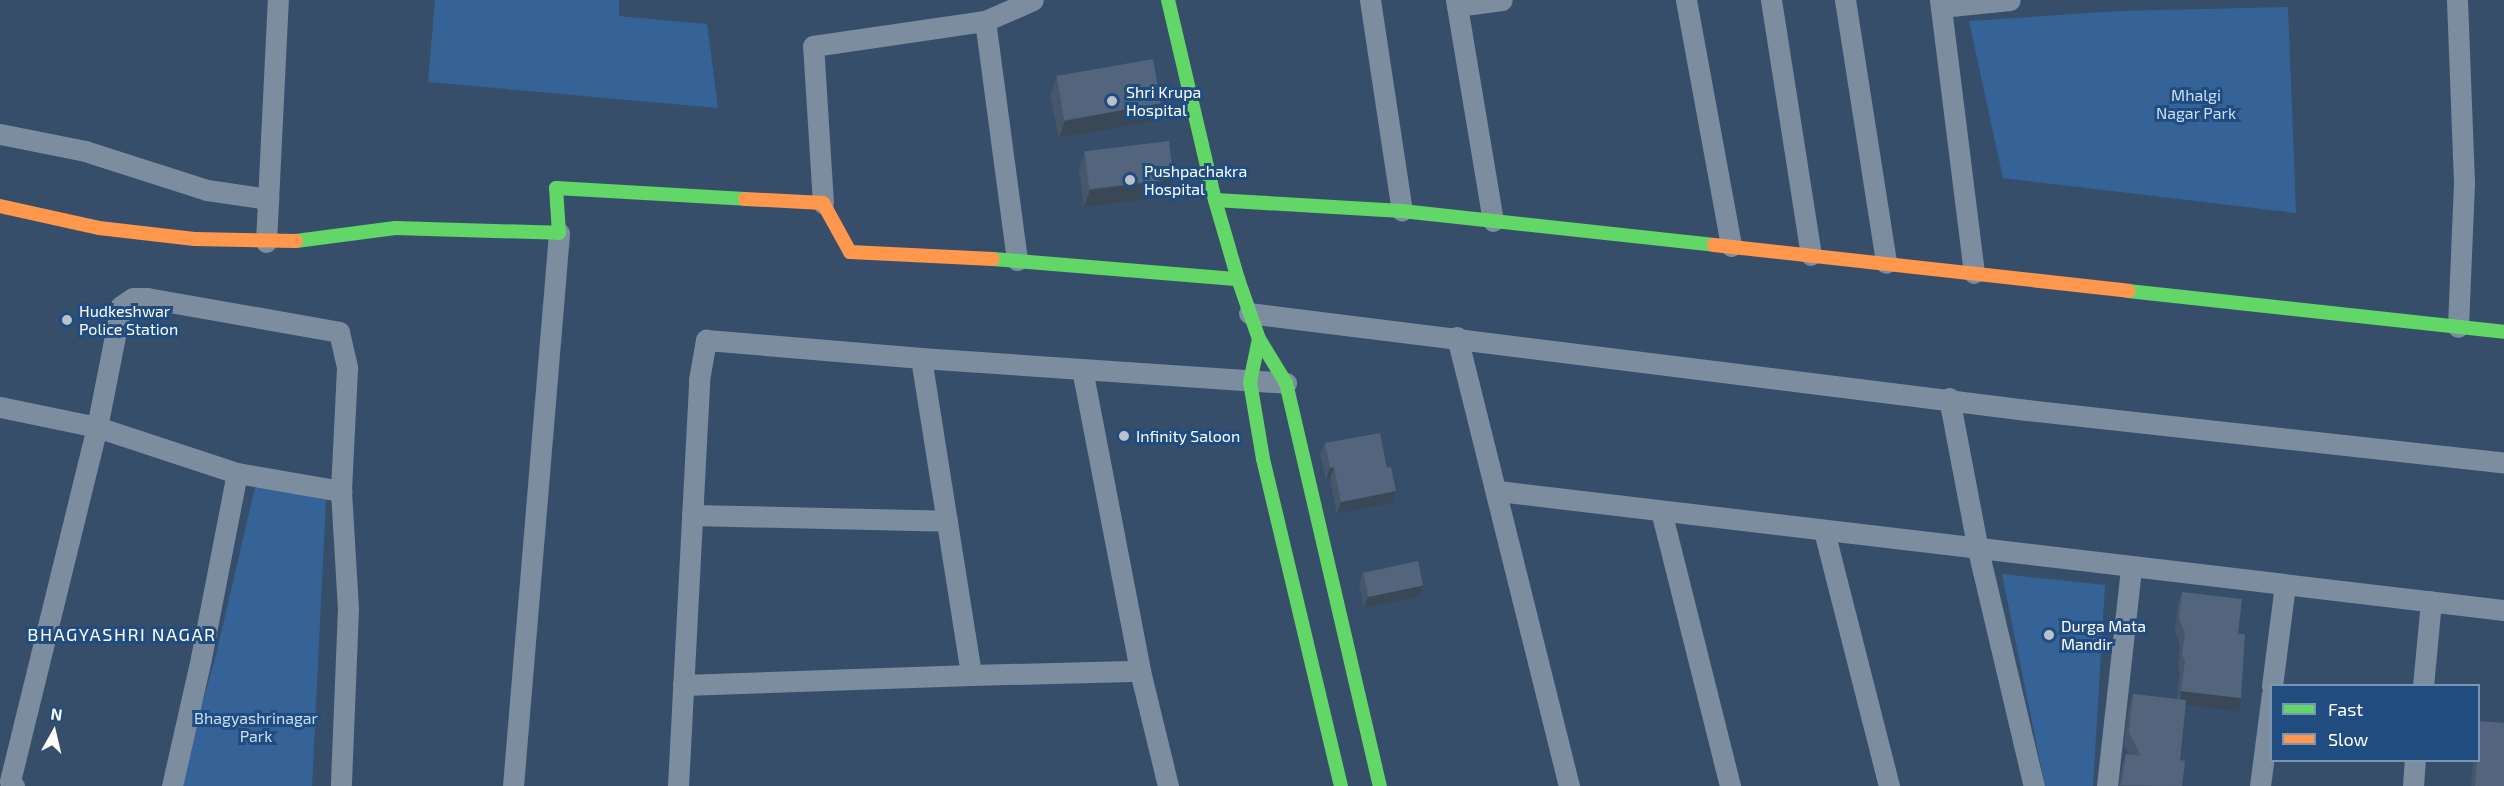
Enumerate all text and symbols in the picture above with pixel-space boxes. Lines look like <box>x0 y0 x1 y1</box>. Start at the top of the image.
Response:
place label: Shri Krupa Hospital <box>1126 82 1201 120</box>
park label: Mhalgi Nagar Park <box>2156 85 2236 123</box>
marker: Shri Krupa Hospital <box>1103 92 1121 110</box>
place label: Pushpachakra Hospital <box>1144 161 1247 199</box>
marker: Pushpachakra Hospital <box>1121 171 1139 189</box>
place label: Hudkeshwar Police Station <box>79 301 178 339</box>
marker: Hudkeshwar Police Station <box>60 313 74 327</box>
place label: Infinity Saloon <box>1136 426 1241 446</box>
marker: Infinity Saloon <box>1117 429 1131 443</box>
place label: Durga Mata Mandir <box>2061 616 2146 654</box>
district label: BHAGYASHRI NAGAR <box>27 623 217 645</box>
marker: Durga Mata Mandir <box>2042 628 2056 642</box>
legend <box>2270 684 2480 762</box>
text: Fast <box>2328 698 2363 720</box>
north arrow <box>24 702 84 762</box>
text: N <box>50 703 64 724</box>
park label: Bhagyashrinagar Park <box>194 708 318 746</box>
text: Slow <box>2328 728 2368 750</box>

